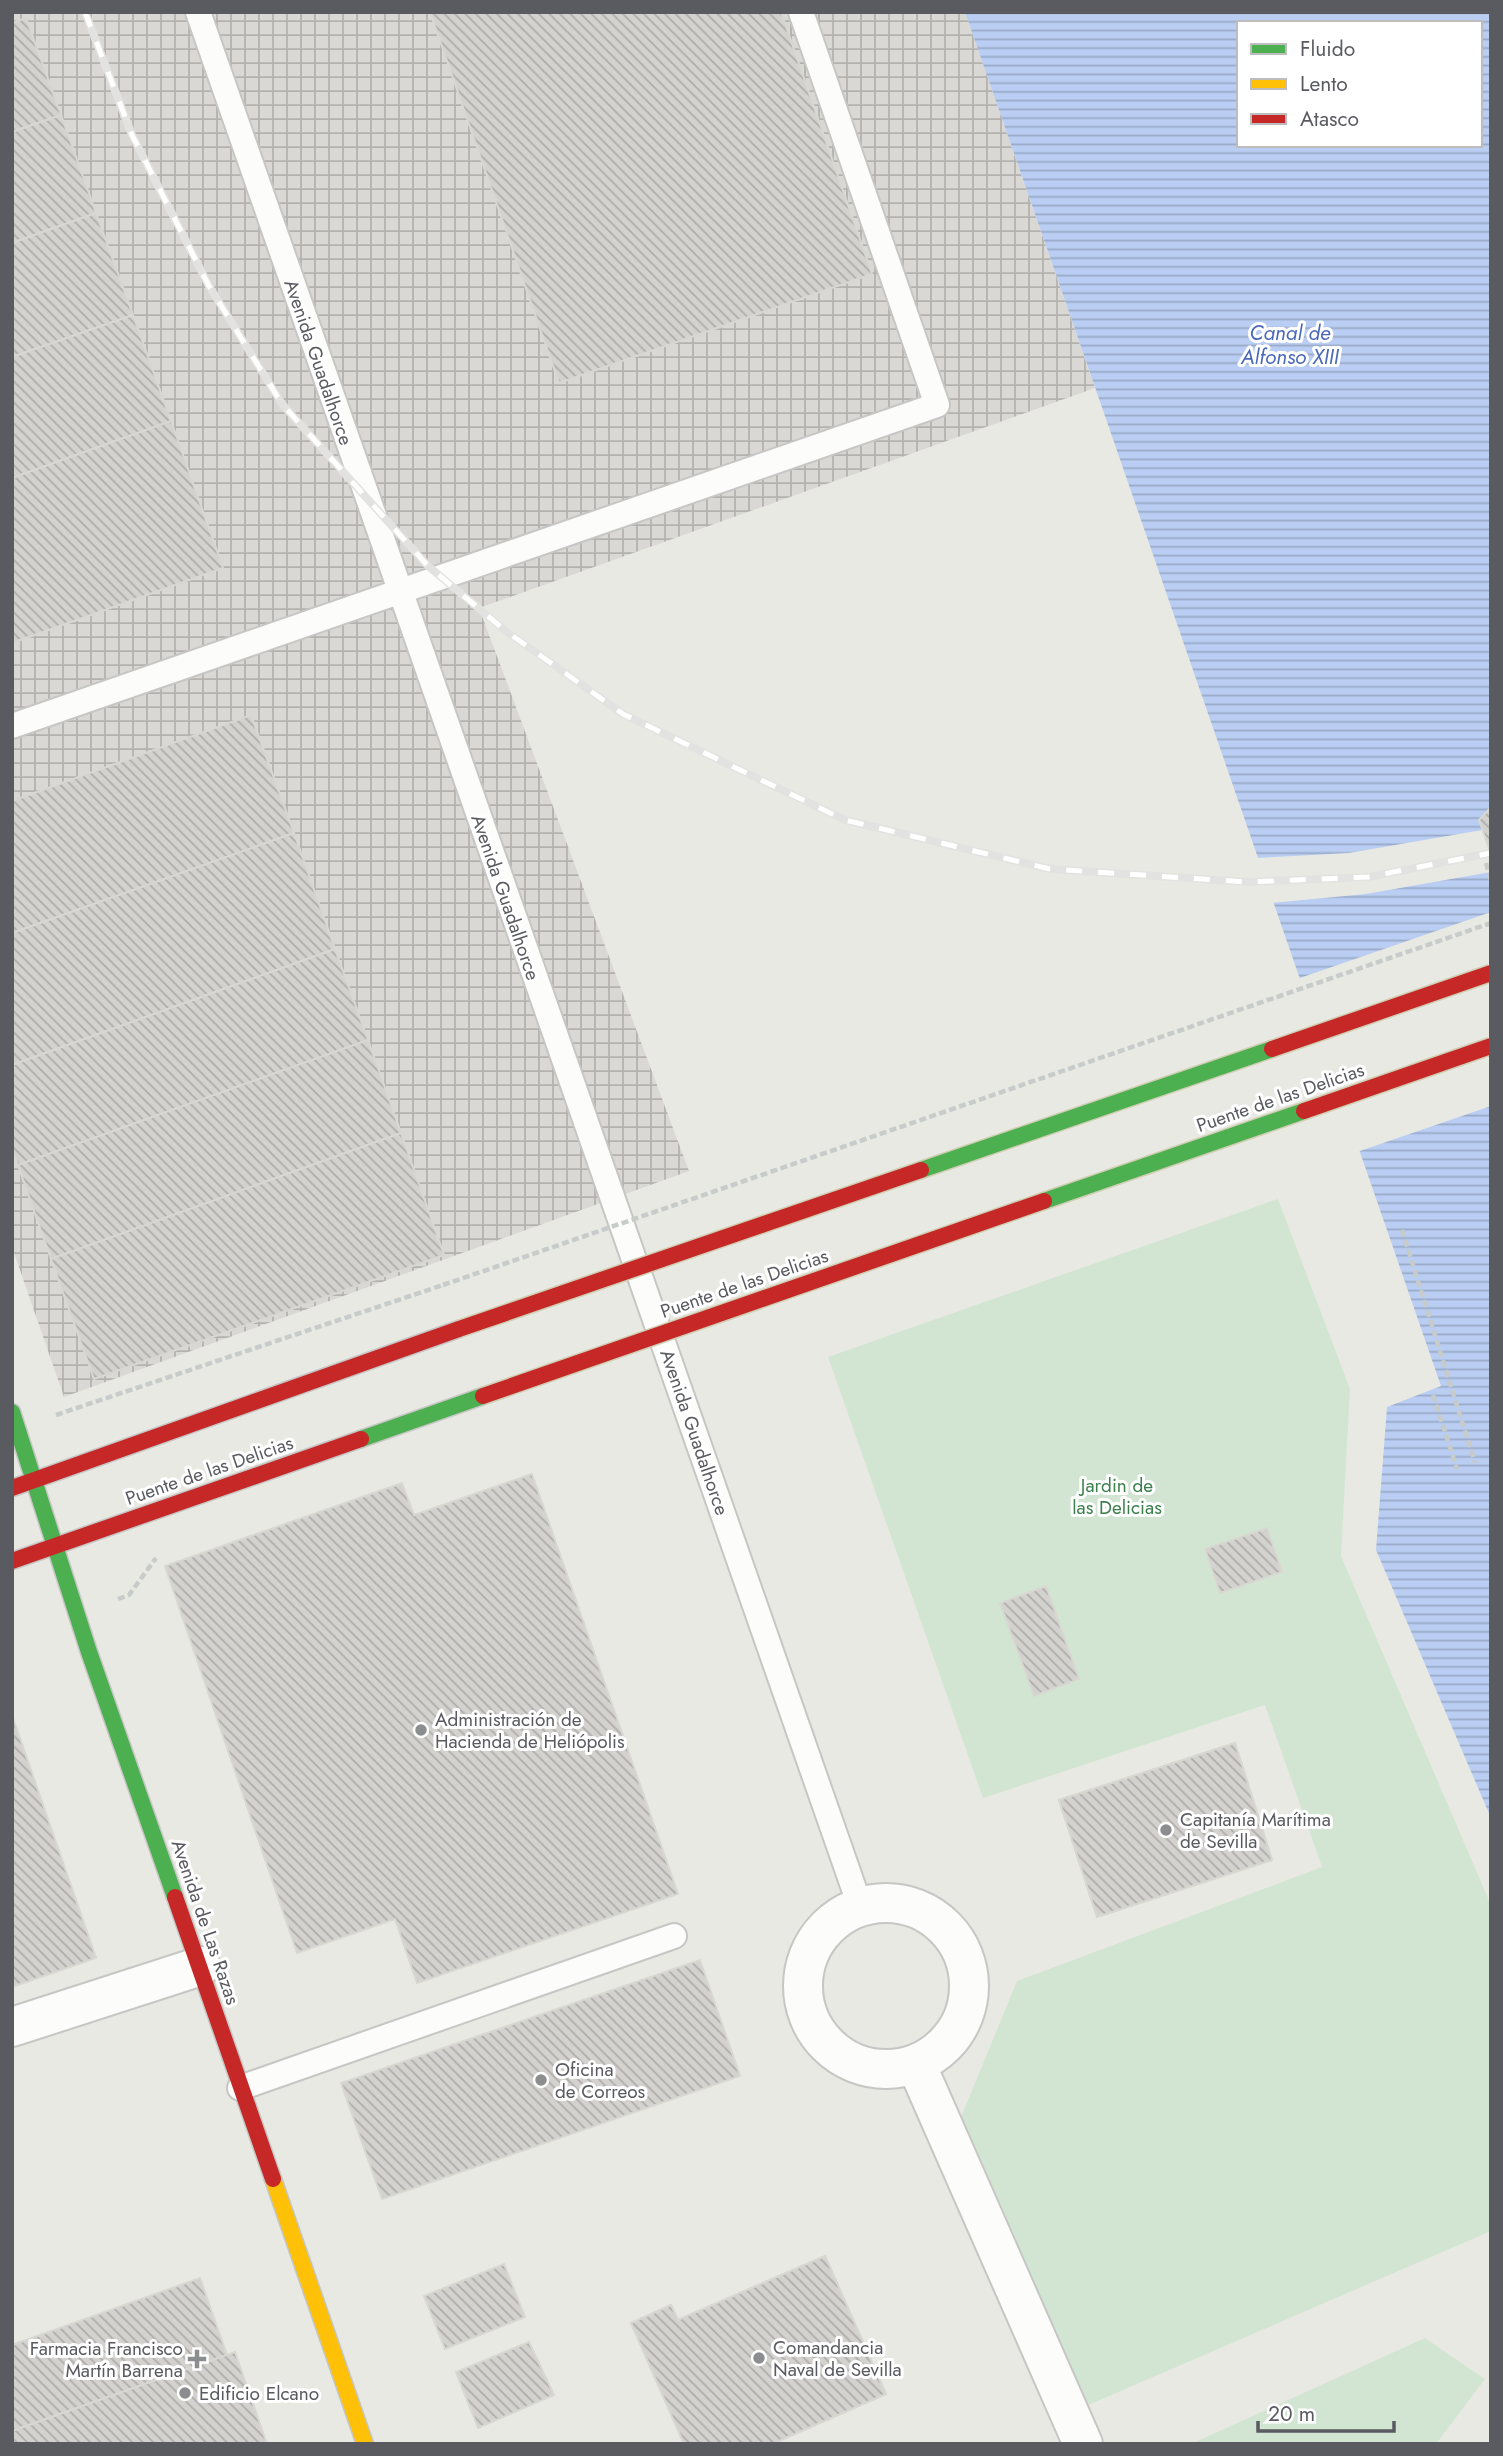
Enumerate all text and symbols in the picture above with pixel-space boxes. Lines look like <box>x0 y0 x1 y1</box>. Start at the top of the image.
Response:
legend <box>1237 21 1482 147</box>
text: Fluido <box>1300 34 1355 64</box>
text: Lento <box>1300 69 1348 99</box>
text: Atasco <box>1300 104 1359 134</box>
street label: Avenida Guadalhorce <box>277 276 360 449</box>
water label: Canal de Alfonso XIII <box>1240 318 1340 372</box>
street label: Avenida Guadalhorce <box>464 811 547 984</box>
street label: Puente de las Delicias <box>1193 1056 1368 1139</box>
street label: Puente de las Delicias <box>657 1242 832 1325</box>
street label: Avenida Guadalhorce <box>653 1346 736 1519</box>
street label: Puente de las Delicias <box>122 1429 297 1512</box>
park label: Jardin de las Delicias <box>1072 1472 1162 1521</box>
place label: Administración de Hacienda de Heliópolis <box>435 1706 625 1755</box>
marker: Administración de Hacienda de Heliópolis <box>413 1722 429 1738</box>
place label: Capitanía Marítima de Sevilla <box>1180 1806 1331 1855</box>
marker: Capitanía Marítima de Sevilla <box>1158 1822 1174 1838</box>
street label: Avenida de Las Razas <box>165 1836 247 2009</box>
place label: Oficina de Correos <box>555 2056 646 2105</box>
marker: Oficina de Correos <box>533 2072 549 2088</box>
place label: Comandancia Naval de Sevilla <box>773 2334 902 2383</box>
place label: Farmacia Francisco Martín Barrena <box>30 2335 183 2384</box>
marker: Comandancia Naval de Sevilla <box>751 2350 767 2366</box>
marker: Farmacia Francisco Martín Barrena <box>189 2351 205 2367</box>
place label: Edificio Elcano <box>199 2380 319 2407</box>
marker: Edificio Elcano <box>177 2385 193 2401</box>
scale bar <box>1258 2390 1394 2434</box>
text: 20 m <box>1268 2399 1315 2429</box>

